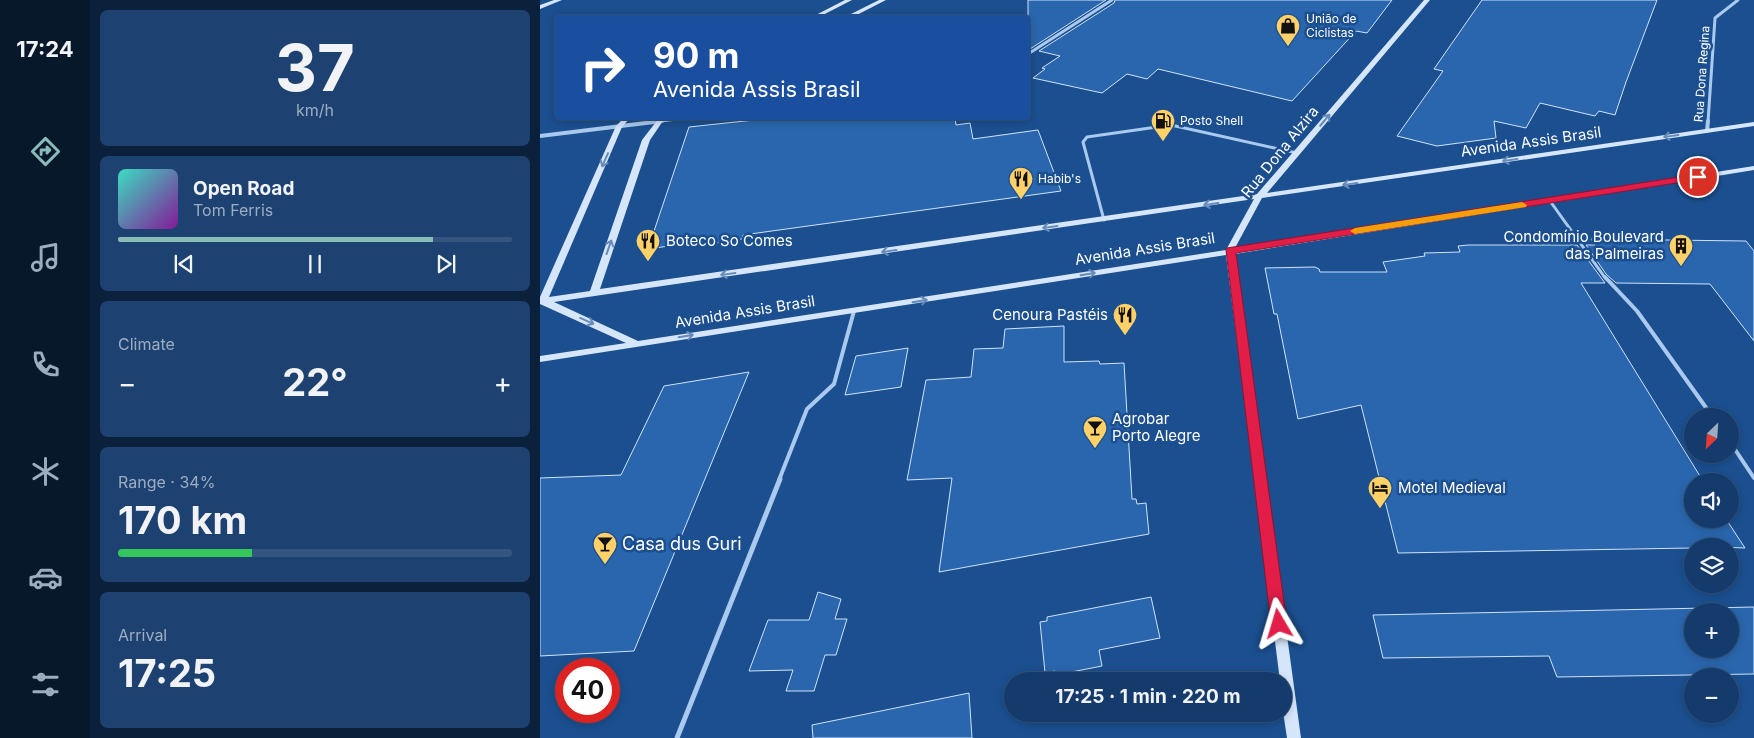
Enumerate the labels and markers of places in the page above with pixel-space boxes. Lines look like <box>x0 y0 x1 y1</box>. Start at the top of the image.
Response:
place label: União de Ciclistas <box>1306 11 1357 40</box>
shop icon: União de Ciclistas <box>1275 13 1301 47</box>
fuel station icon: Posto Shell <box>1150 108 1176 142</box>
place label: Posto Shell <box>1180 113 1243 128</box>
pin <box>1677 156 1719 198</box>
restaurant icon: Habib's <box>1008 166 1034 200</box>
place label: Habib's <box>1038 171 1081 186</box>
place label: Condomínio Boulevard das Palmeiras <box>1503 227 1664 263</box>
restaurant icon: Boteco So Comes <box>635 228 661 262</box>
place label: Boteco So Comes <box>666 231 793 250</box>
building icon: Condomínio Boulevard das Palmeiras <box>1668 233 1694 267</box>
restaurant icon: Cenoura Pastéis <box>1112 302 1138 336</box>
place label: Cenoura Pastéis <box>992 305 1108 324</box>
place label: Agrobar Porto Alegre <box>1112 409 1200 445</box>
bar icon: Agrobar Porto Alegre <box>1082 415 1108 449</box>
hotel icon: Motel Medieval <box>1367 475 1393 509</box>
place label: Motel Medieval <box>1398 478 1506 497</box>
bar icon: Casa dus Guri <box>592 531 618 565</box>
place label: Casa dus Guri <box>622 533 742 554</box>

